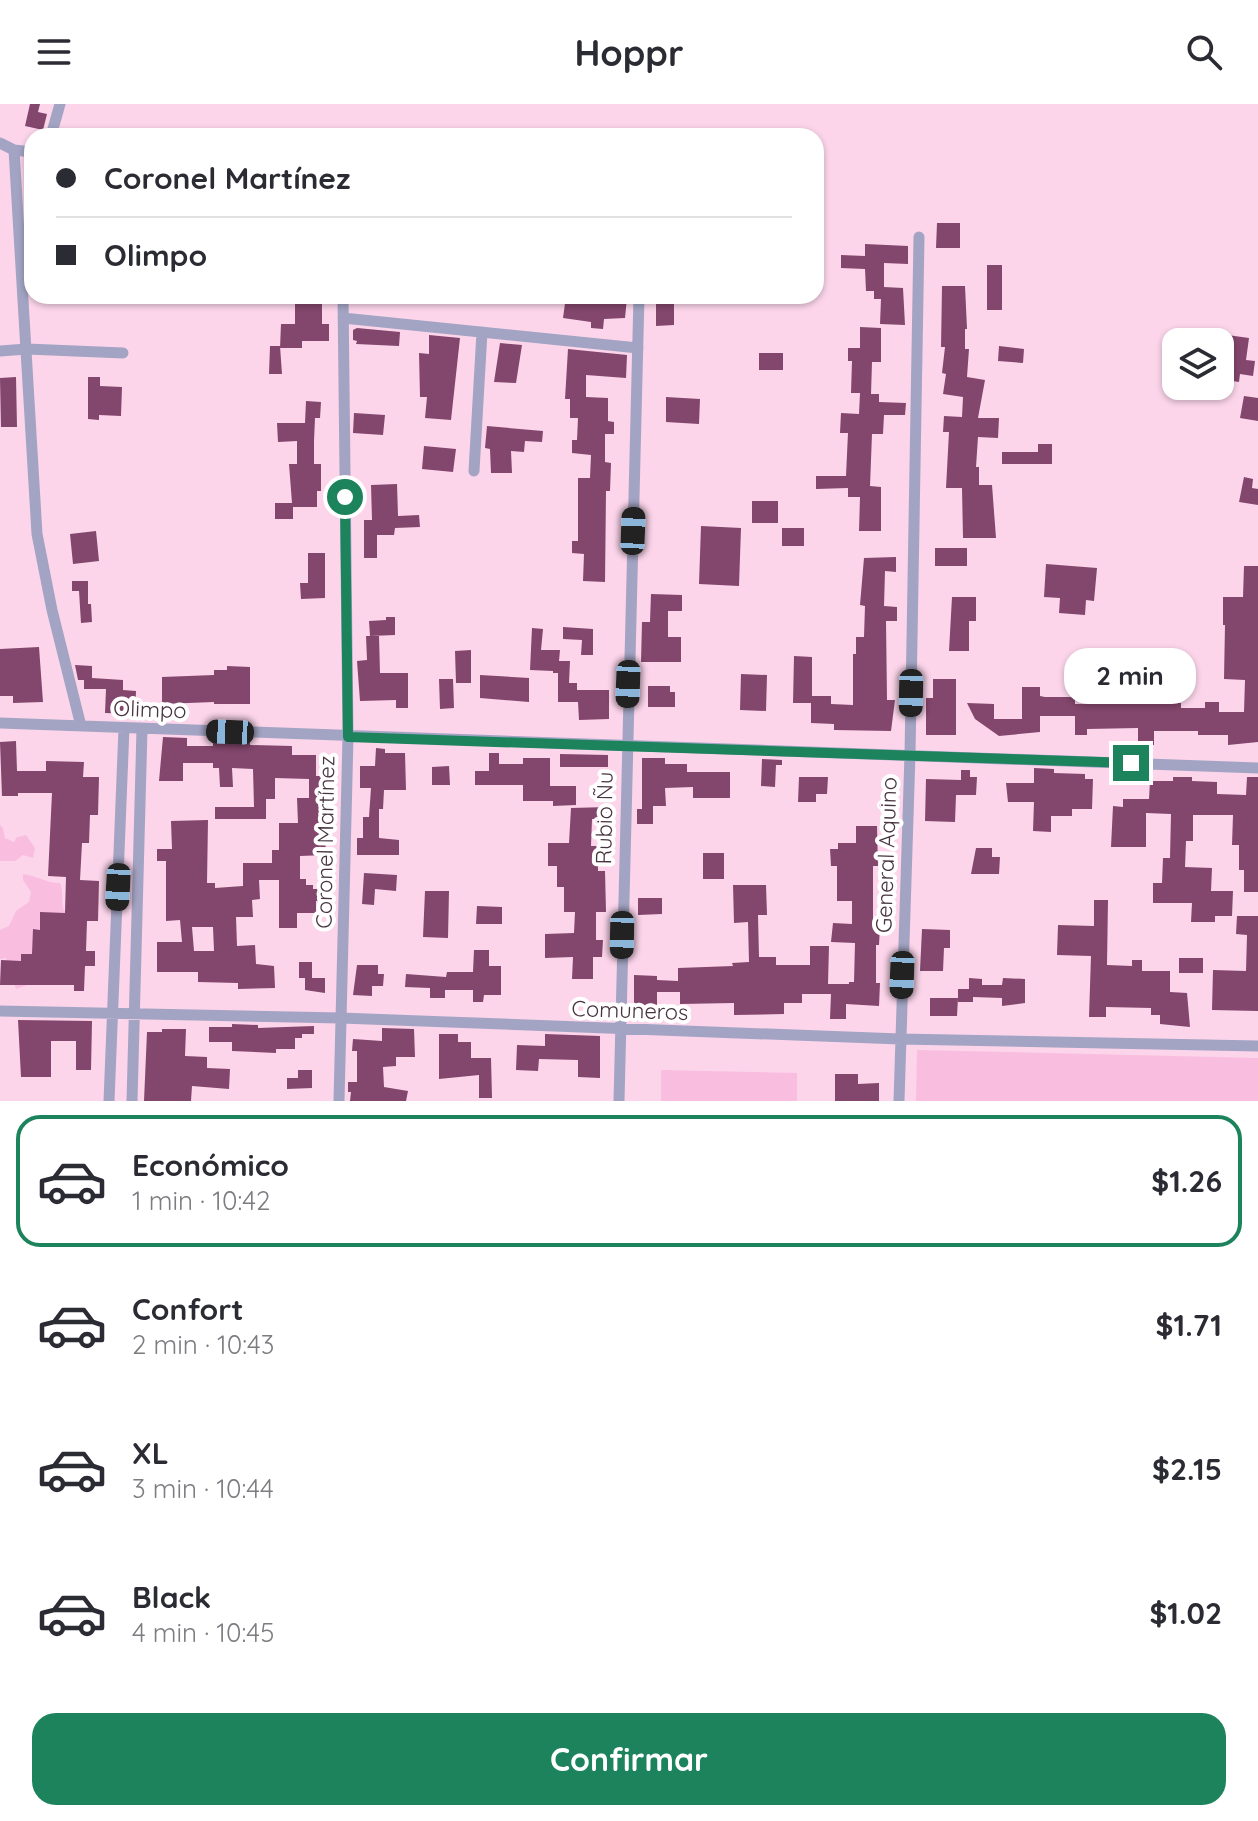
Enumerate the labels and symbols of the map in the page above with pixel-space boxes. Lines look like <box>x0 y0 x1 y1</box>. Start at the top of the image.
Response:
route start <box>327 479 363 515</box>
car <box>620 507 646 555</box>
callout: 2 min <box>1065 647 1197 703</box>
car <box>615 660 641 708</box>
car <box>899 669 923 717</box>
street label: Olimpo <box>113 694 187 724</box>
car <box>206 719 254 745</box>
route end <box>1113 745 1149 781</box>
street label: Coronel Martínez <box>309 755 341 929</box>
street label: Rubio Ñu <box>589 771 619 865</box>
street label: General Aquino <box>869 776 903 934</box>
car <box>105 862 131 912</box>
car <box>610 911 634 959</box>
car <box>889 951 915 999</box>
street label: Comuneros <box>571 994 689 1026</box>

